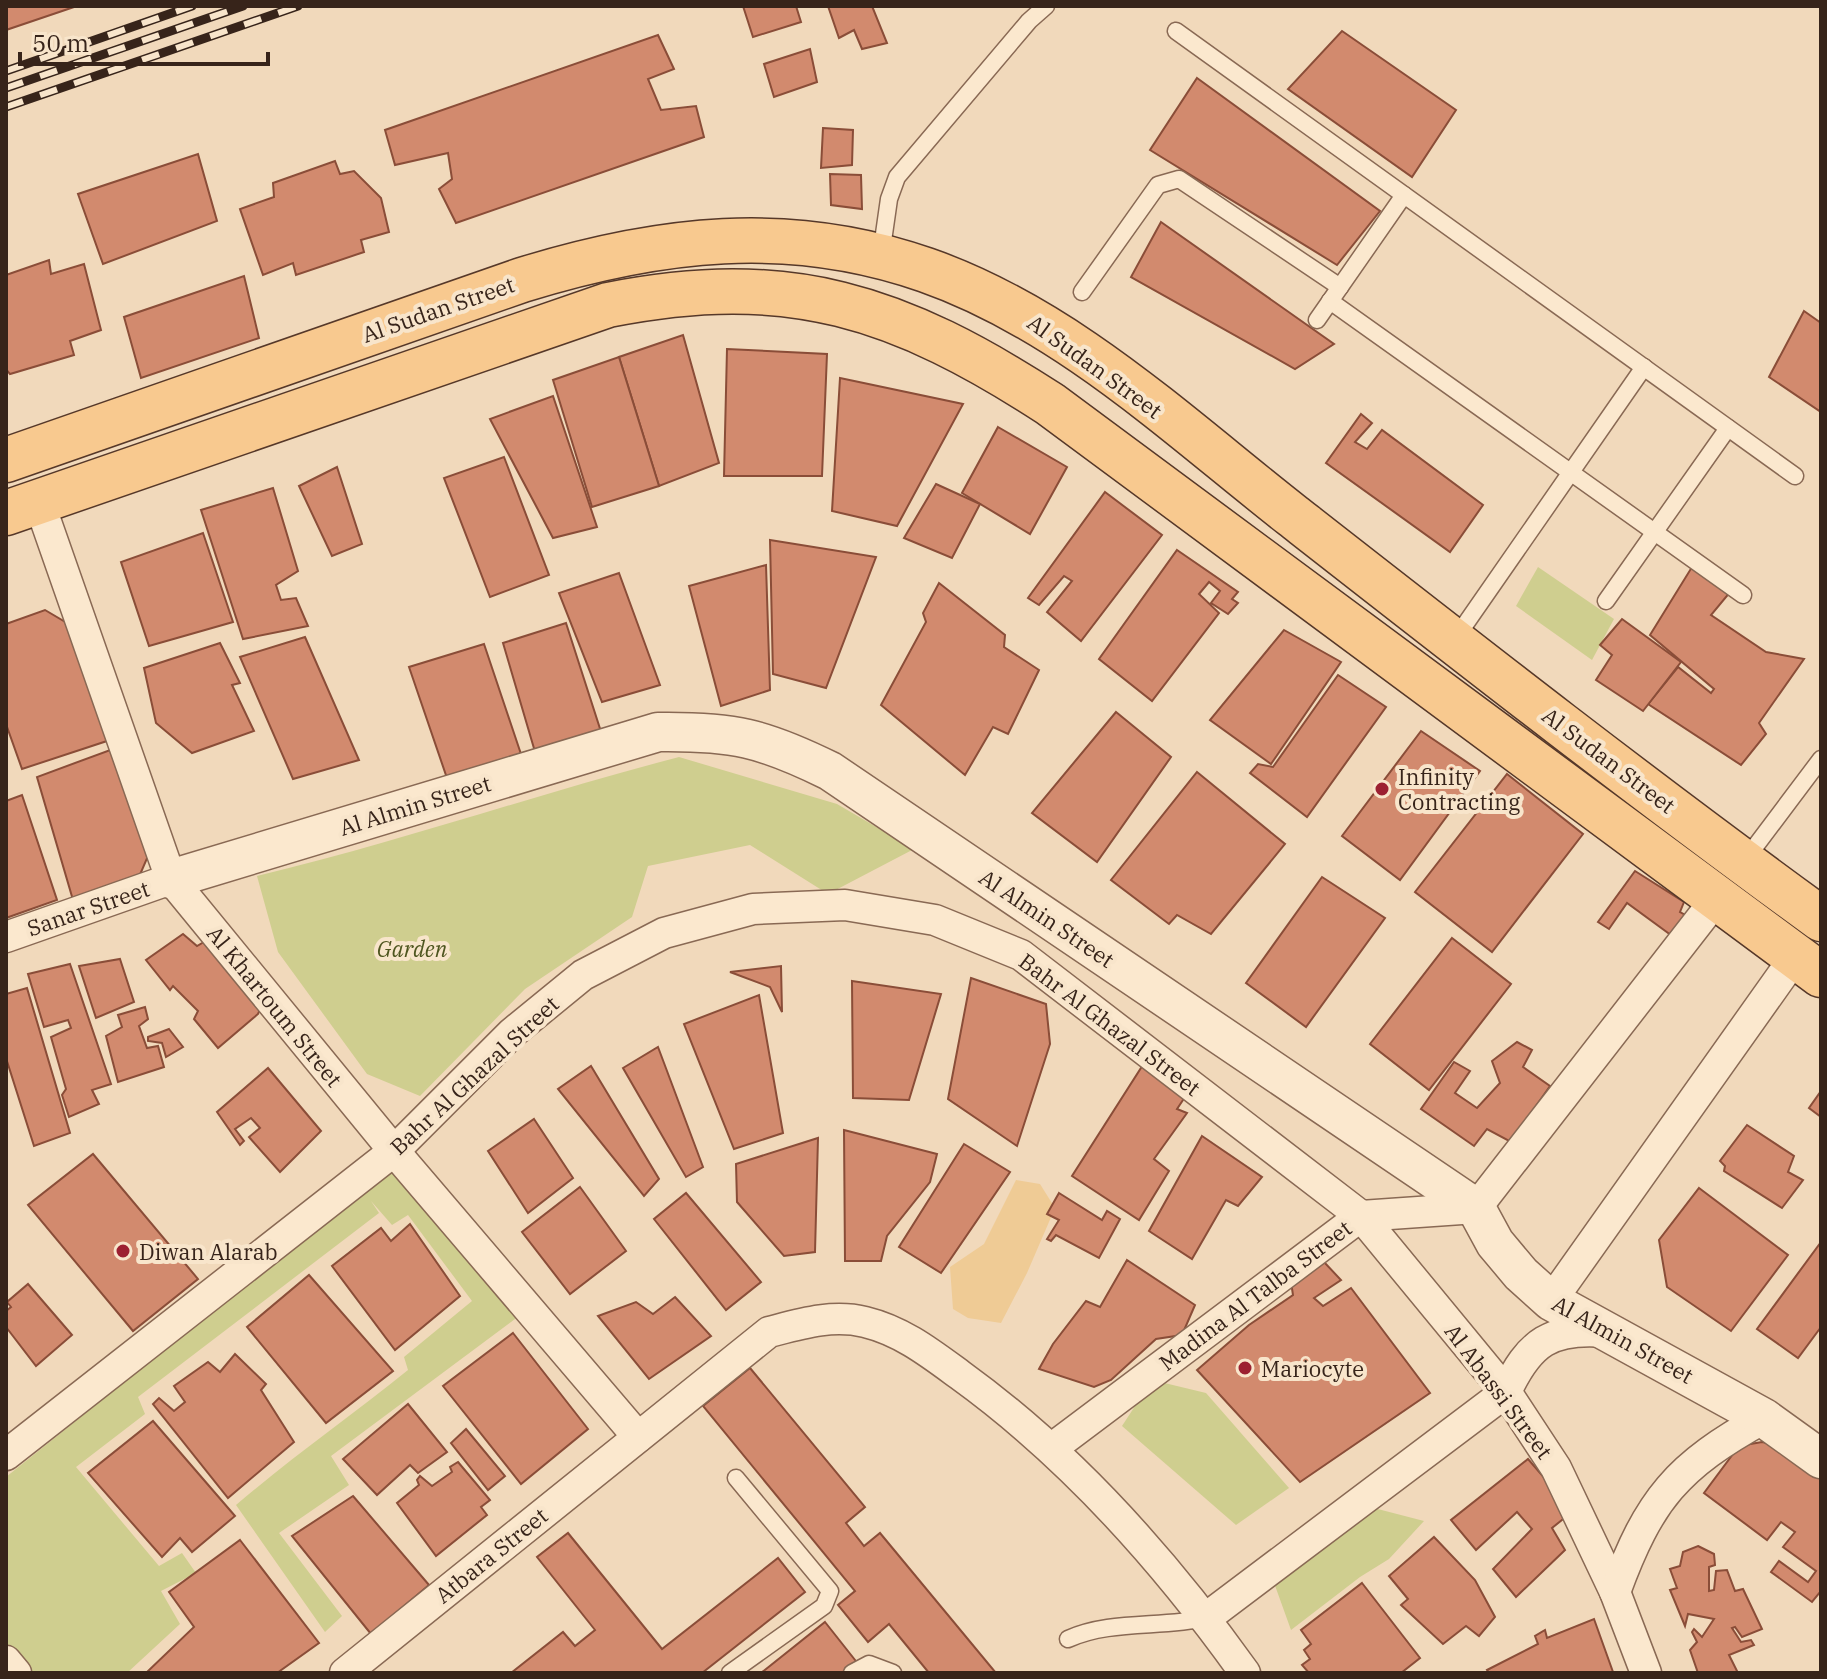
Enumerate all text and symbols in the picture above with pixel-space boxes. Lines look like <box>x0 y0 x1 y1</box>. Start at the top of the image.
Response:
scale bar <box>20 16 268 66</box>
text: 50 m <box>32 27 89 59</box>
street label: Al Sudan Street <box>358 269 518 349</box>
street label: Al Sudan Street <box>1022 307 1168 425</box>
street label: Al Sudan Street <box>1537 700 1682 820</box>
place label: Infinity Contracting <box>1398 762 1520 816</box>
street label: Al Almin Street <box>336 768 494 842</box>
marker: Infinity Contracting <box>1373 780 1391 798</box>
street label: Al Almin Street <box>974 862 1120 974</box>
street label: Sanar Street <box>23 873 153 942</box>
street label: Al Khartoum Street <box>201 919 349 1093</box>
park label: Garden <box>377 934 448 963</box>
street label: Bahr Al Ghazal Street <box>1013 946 1207 1102</box>
street label: Bahr Al Ghazal Street <box>384 989 565 1161</box>
street label: Madina Al Talba Street <box>1153 1213 1357 1377</box>
place label: Diwan Alarab <box>139 1237 278 1266</box>
marker: Diwan Alarab <box>114 1242 132 1260</box>
street label: Al Almin Street <box>1547 1288 1699 1390</box>
street label: Al Abassi Street <box>1439 1317 1560 1465</box>
place label: Mariocyte <box>1261 1354 1364 1383</box>
marker: Mariocyte <box>1236 1359 1254 1377</box>
street label: Atbara Street <box>429 1501 553 1609</box>

